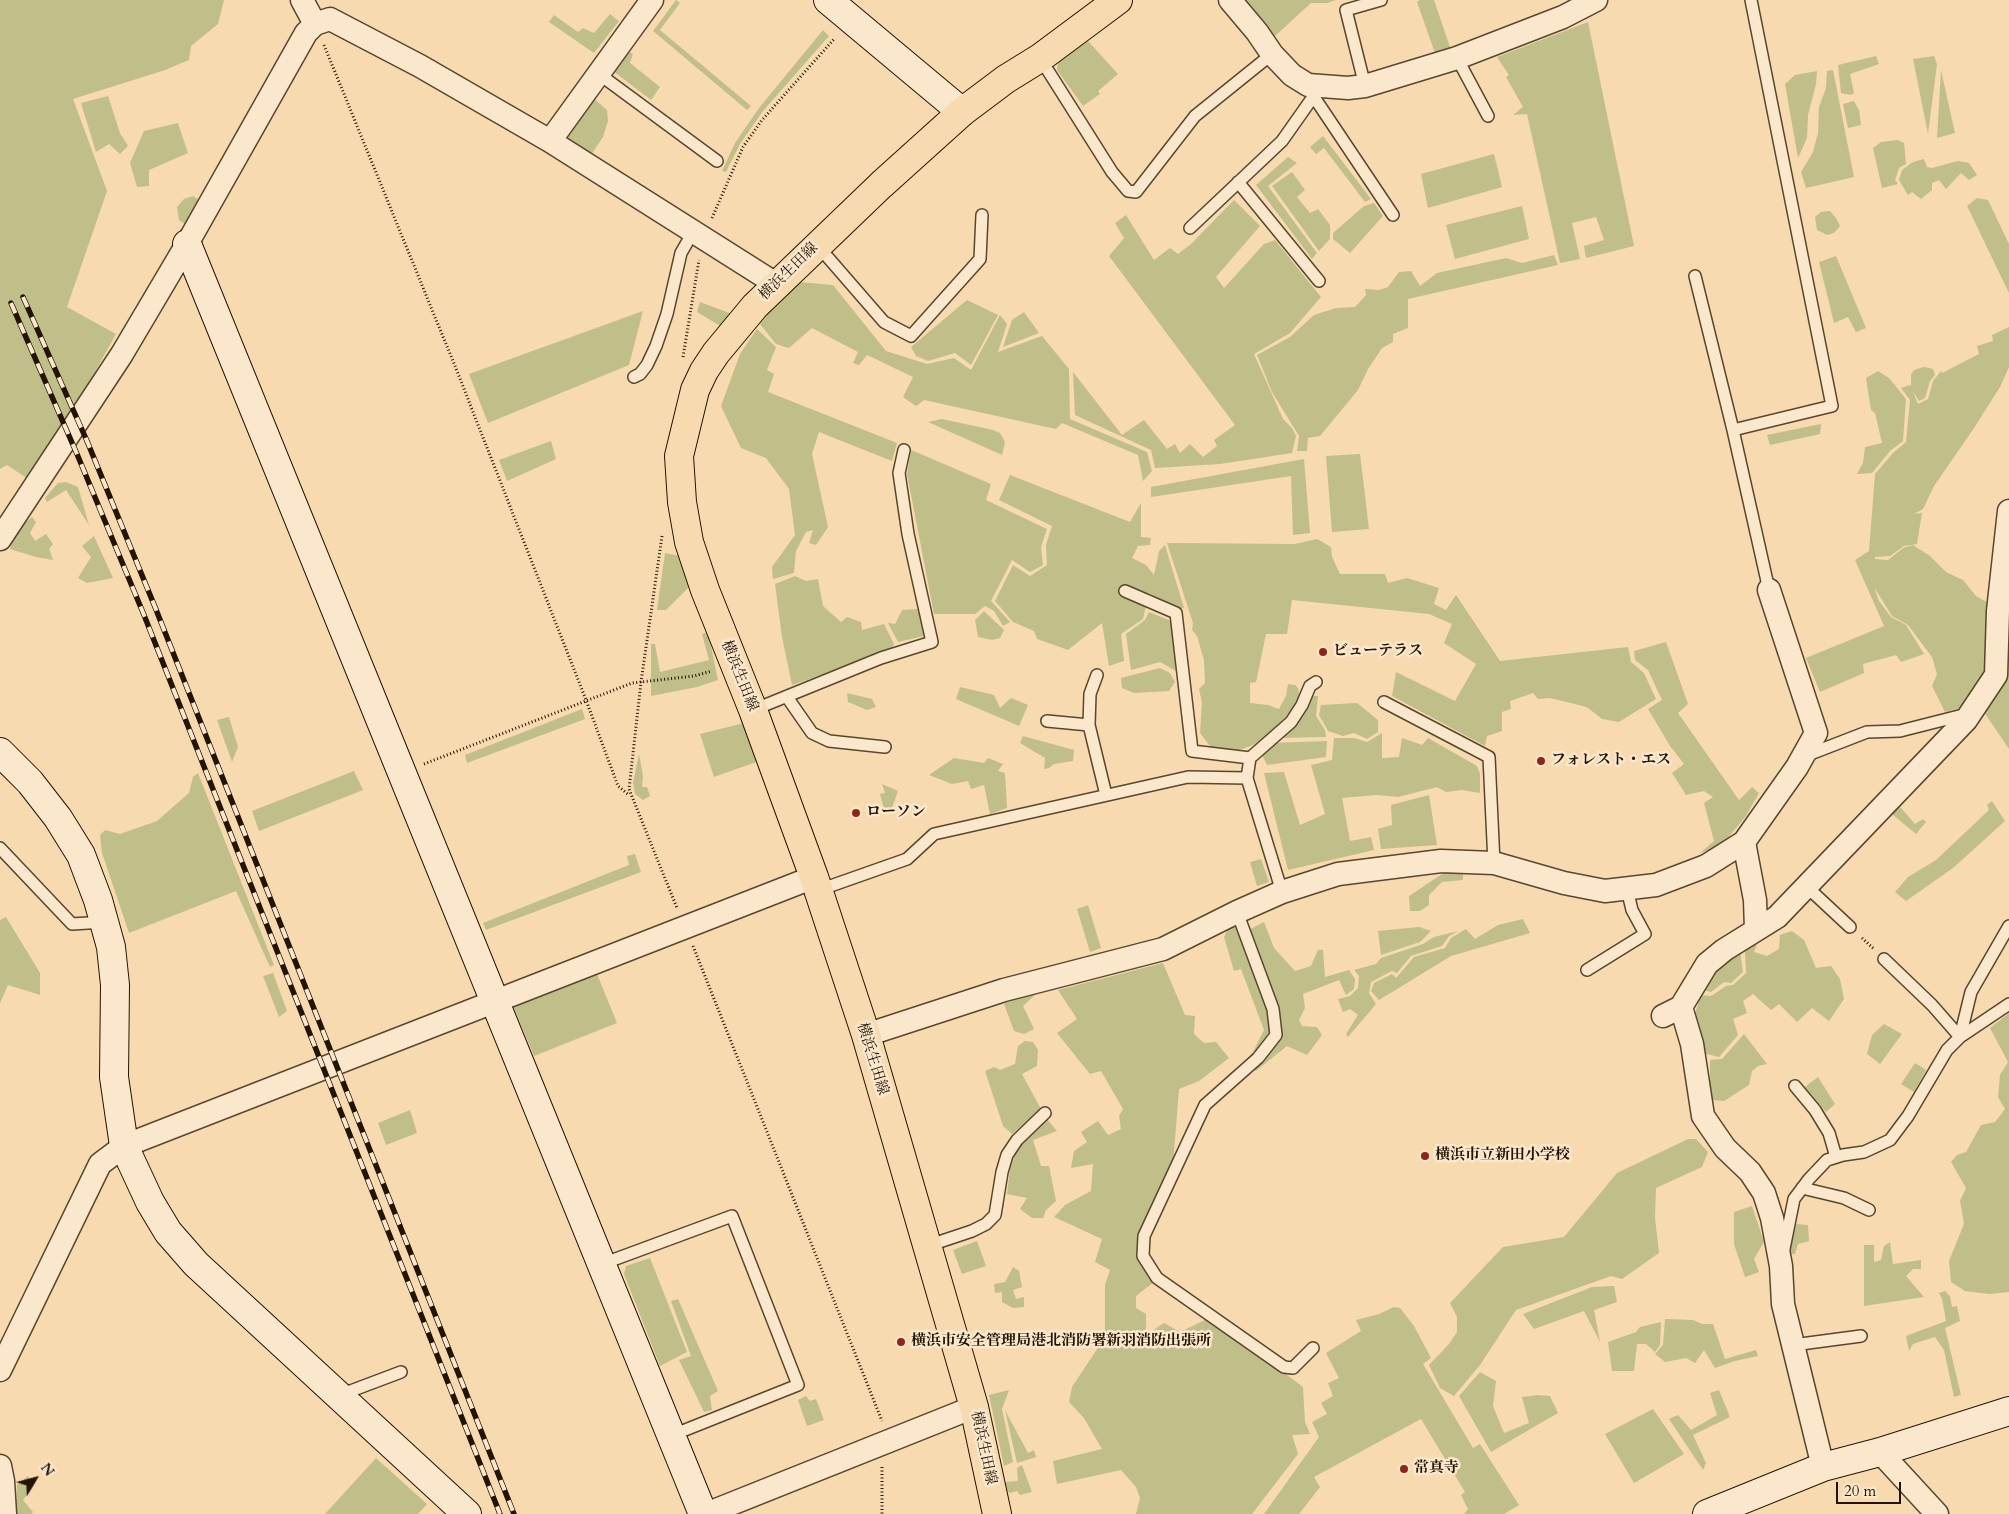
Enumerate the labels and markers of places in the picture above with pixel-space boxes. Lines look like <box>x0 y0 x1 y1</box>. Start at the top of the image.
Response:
place label: ビューテラス <box>1333 643 1423 661</box>
marker: ビューテラス <box>1317 646 1329 658</box>
place label: フォレスト・エス <box>1551 752 1671 770</box>
marker: フォレスト・エス <box>1535 755 1547 767</box>
place label: ローソン <box>866 804 926 822</box>
marker: ローソン <box>850 807 862 819</box>
place label: 横浜市立新田小学校 <box>1435 1147 1570 1165</box>
marker: 横浜市立新田小学校 <box>1419 1150 1431 1162</box>
place label: 横浜市安全管理局港北消防署新羽消防出張所 <box>911 1333 1211 1351</box>
marker: 横浜市安全管理局港北消防署新羽消防出張所 <box>895 1336 907 1348</box>
place label: 常真寺 <box>1414 1460 1459 1478</box>
marker: 常真寺 <box>1398 1463 1410 1475</box>

